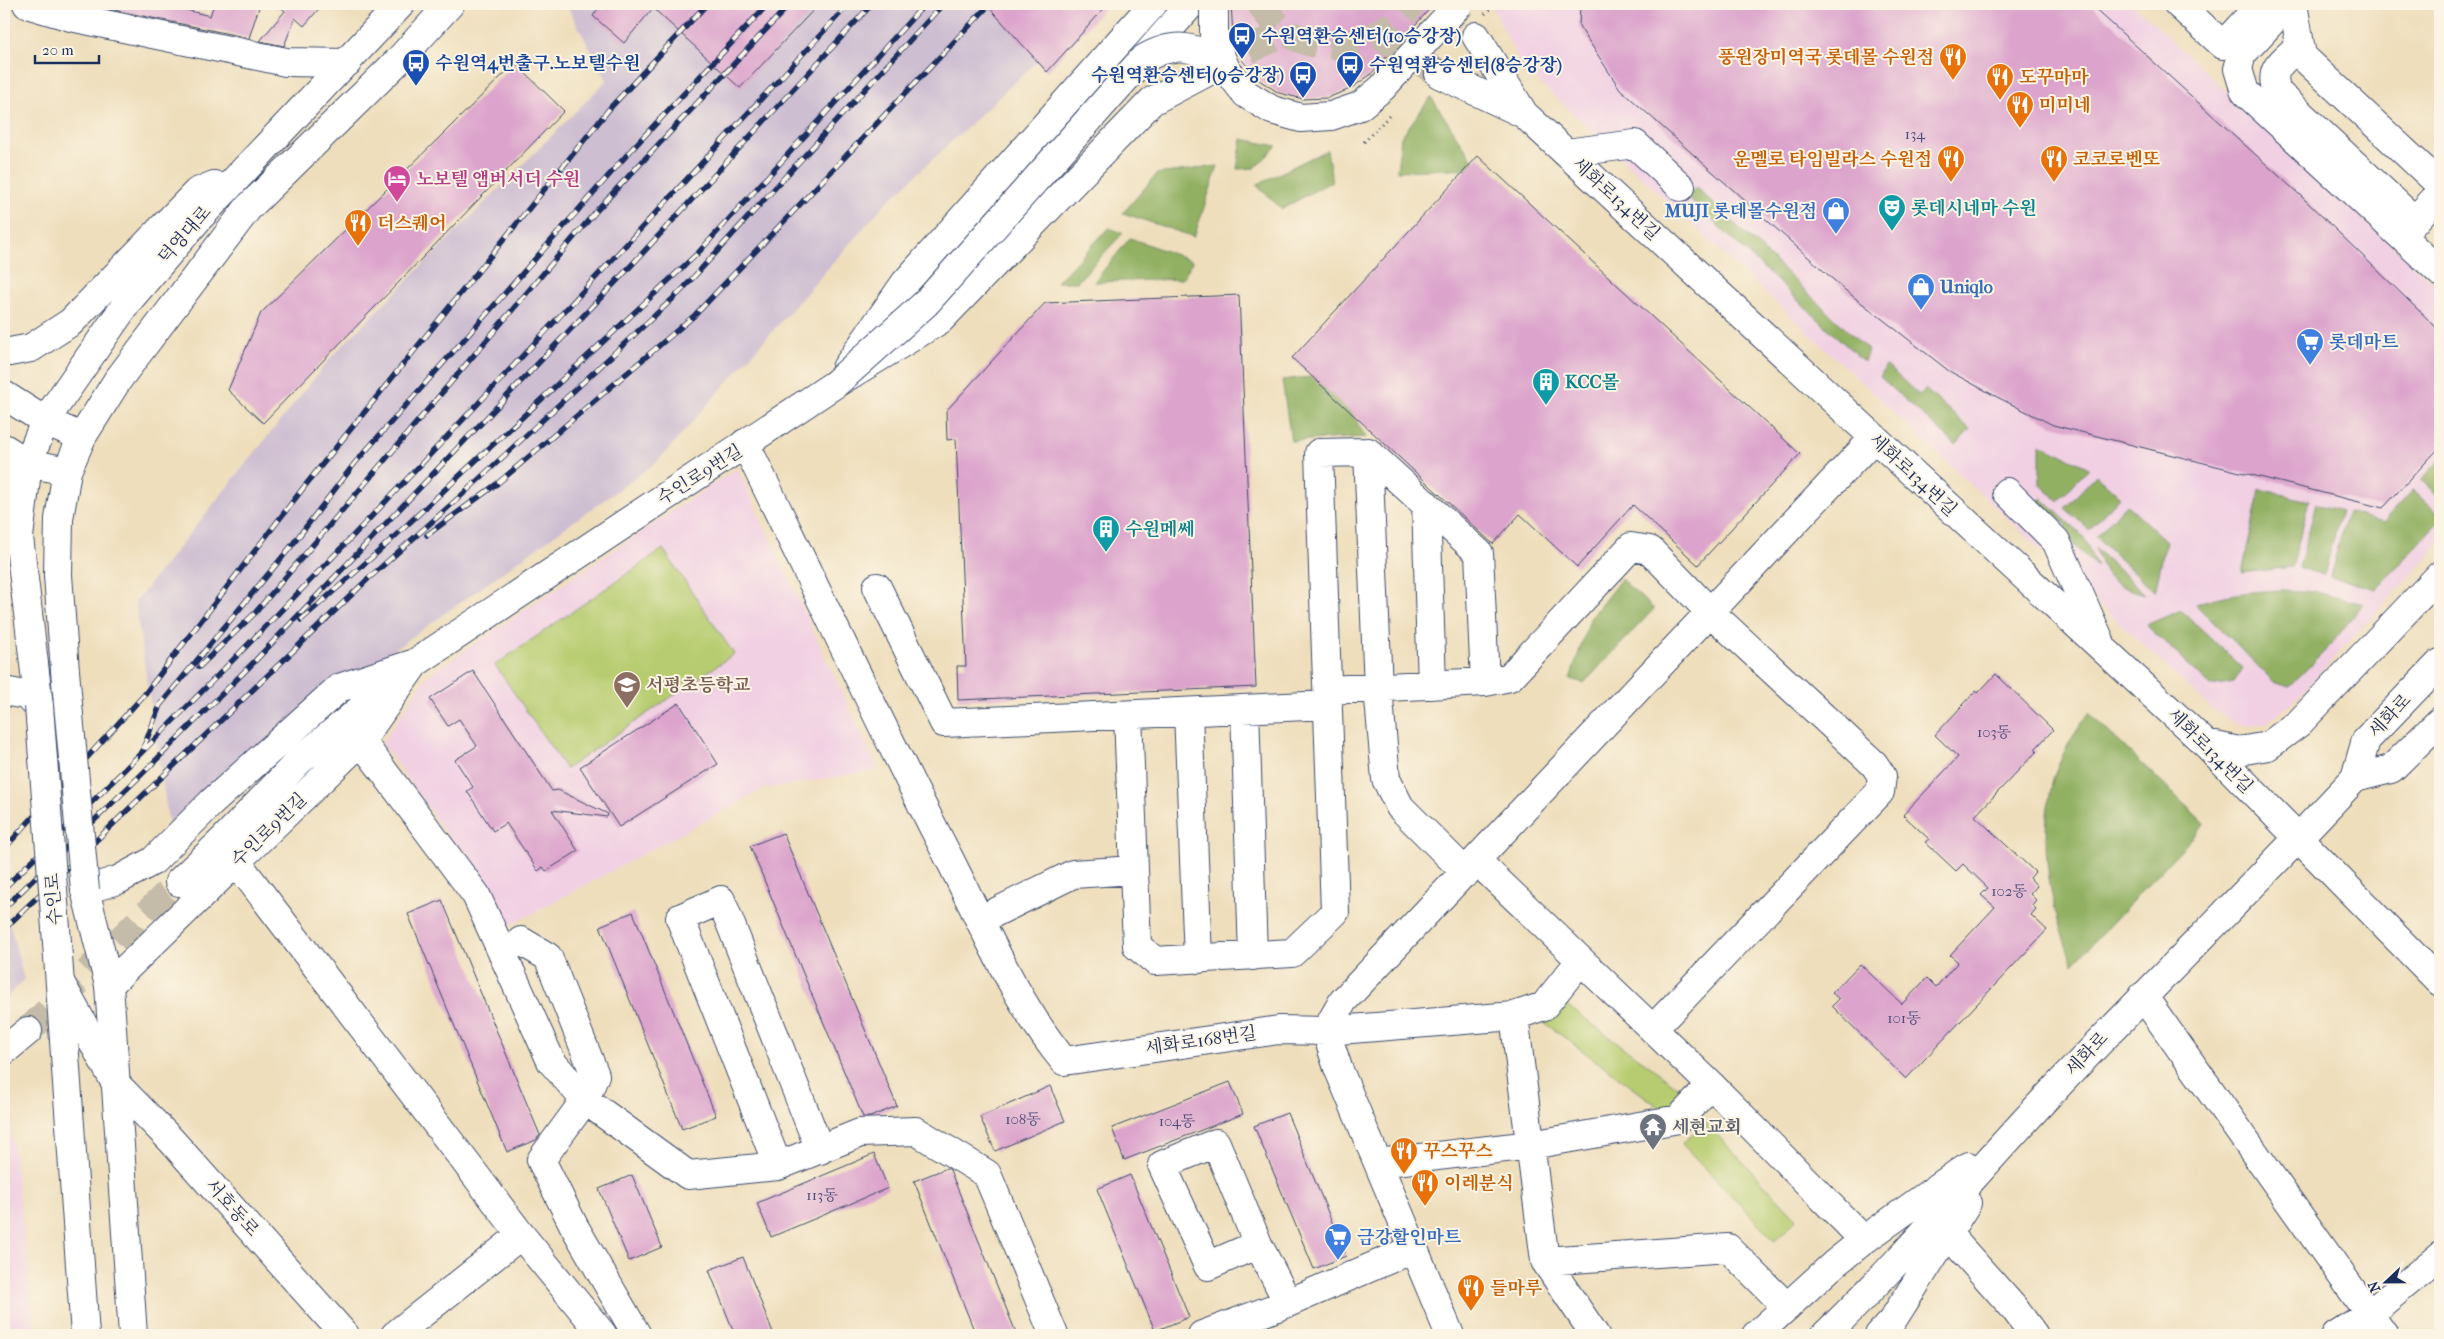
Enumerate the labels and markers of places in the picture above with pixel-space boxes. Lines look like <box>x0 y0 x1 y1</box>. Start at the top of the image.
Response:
bus stop icon: 수원역환승센터(10승강장) <box>1227 21 1257 60</box>
place label: 수원역환승센터(10승강장) <box>1261 26 1461 47</box>
restaurant icon: 풍원장미역국 롯데몰 수원점 <box>1938 42 1968 81</box>
place label: 풍원장미역국 롯데몰 수원점 <box>1718 47 1934 68</box>
bus stop icon: 수원역4번출구.노보텔수원 <box>401 48 431 87</box>
bus stop icon: 수원역환승센터(8승강장) <box>1335 50 1365 89</box>
place label: 수원역4번출구.노보텔수원 <box>435 53 640 74</box>
place label: 수원역환승센터(8승강장) <box>1369 55 1562 76</box>
bus stop icon: 수원역환승센터(9승강장) <box>1288 60 1318 99</box>
restaurant icon: 도꾸마마 <box>1985 62 2015 101</box>
place label: 수원역환승센터(9승강장) <box>1091 65 1284 86</box>
place label: 도꾸마마 <box>2019 67 2089 88</box>
restaurant icon: 미미네 <box>2005 90 2035 129</box>
place label: 미미네 <box>2039 95 2091 116</box>
restaurant icon: 운멜로 타임빌라스 수원점 <box>1936 144 1966 183</box>
restaurant icon: 코코로벤또 <box>2039 144 2069 183</box>
place label: 운멜로 타임빌라스 수원점 <box>1733 149 1932 170</box>
place label: 코코로벤또 <box>2073 149 2161 170</box>
hotel icon: 노보텔 앰버서더 수원 <box>382 164 412 203</box>
place label: 노보텔 앰버서더 수원 <box>416 169 580 190</box>
theatre icon: 롯데시네마 수원 <box>1877 193 1907 232</box>
shop icon: MUJI 롯데몰수원점 <box>1821 196 1851 235</box>
place label: 롯데시네마 수원 <box>1911 198 2037 219</box>
place label: MUJI 롯데몰수원점 <box>1664 201 1817 222</box>
restaurant icon: 더스퀘어 <box>343 208 373 247</box>
place label: 더스퀘어 <box>377 213 447 234</box>
shop icon: Uniqlo <box>1906 272 1936 311</box>
place label: Uniqlo <box>1939 277 1993 298</box>
supermarket icon: 롯데마트 <box>2295 327 2325 366</box>
place label: 롯데마트 <box>2329 332 2399 353</box>
building icon: KCC몰 <box>1531 367 1561 406</box>
place label: KCC몰 <box>1565 372 1620 393</box>
building icon: 수원메쎄 <box>1091 514 1121 553</box>
place label: 수원메쎄 <box>1125 519 1195 540</box>
school or university icon: 서평초등학교 <box>612 670 642 709</box>
place label: 서평초등학교 <box>646 675 751 696</box>
temple icon: 세현교회 <box>1638 1112 1668 1151</box>
place label: 세현교회 <box>1672 1117 1742 1138</box>
restaurant icon: 꾸스꾸스 <box>1389 1136 1419 1175</box>
place label: 꾸스꾸스 <box>1423 1141 1493 1162</box>
restaurant icon: 이레분식 <box>1410 1168 1440 1207</box>
place label: 이레분식 <box>1444 1173 1514 1194</box>
supermarket icon: 금강할인마트 <box>1323 1222 1353 1261</box>
place label: 금강할인마트 <box>1357 1227 1462 1248</box>
restaurant icon: 들마루 <box>1456 1273 1486 1312</box>
place label: 들마루 <box>1490 1278 1543 1299</box>

